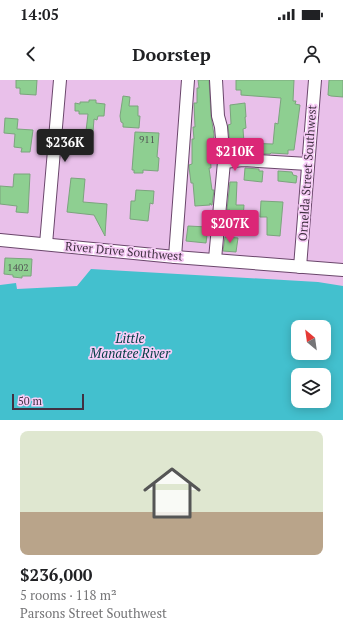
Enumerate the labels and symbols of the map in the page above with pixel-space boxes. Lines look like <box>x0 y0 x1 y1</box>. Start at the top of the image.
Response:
street label: Ornelda Street Southwest <box>295 104 319 242</box>
pin: $236K <box>37 129 93 163</box>
house number: 911 <box>139 133 155 146</box>
pin: $210K <box>207 138 263 172</box>
pin: $207K <box>202 210 258 244</box>
street label: River Drive Southwest <box>65 238 184 264</box>
house number: 1402 <box>7 261 29 274</box>
north arrow <box>291 320 331 360</box>
water label: Little Manatee River <box>89 329 171 362</box>
scale bar <box>12 392 84 411</box>

